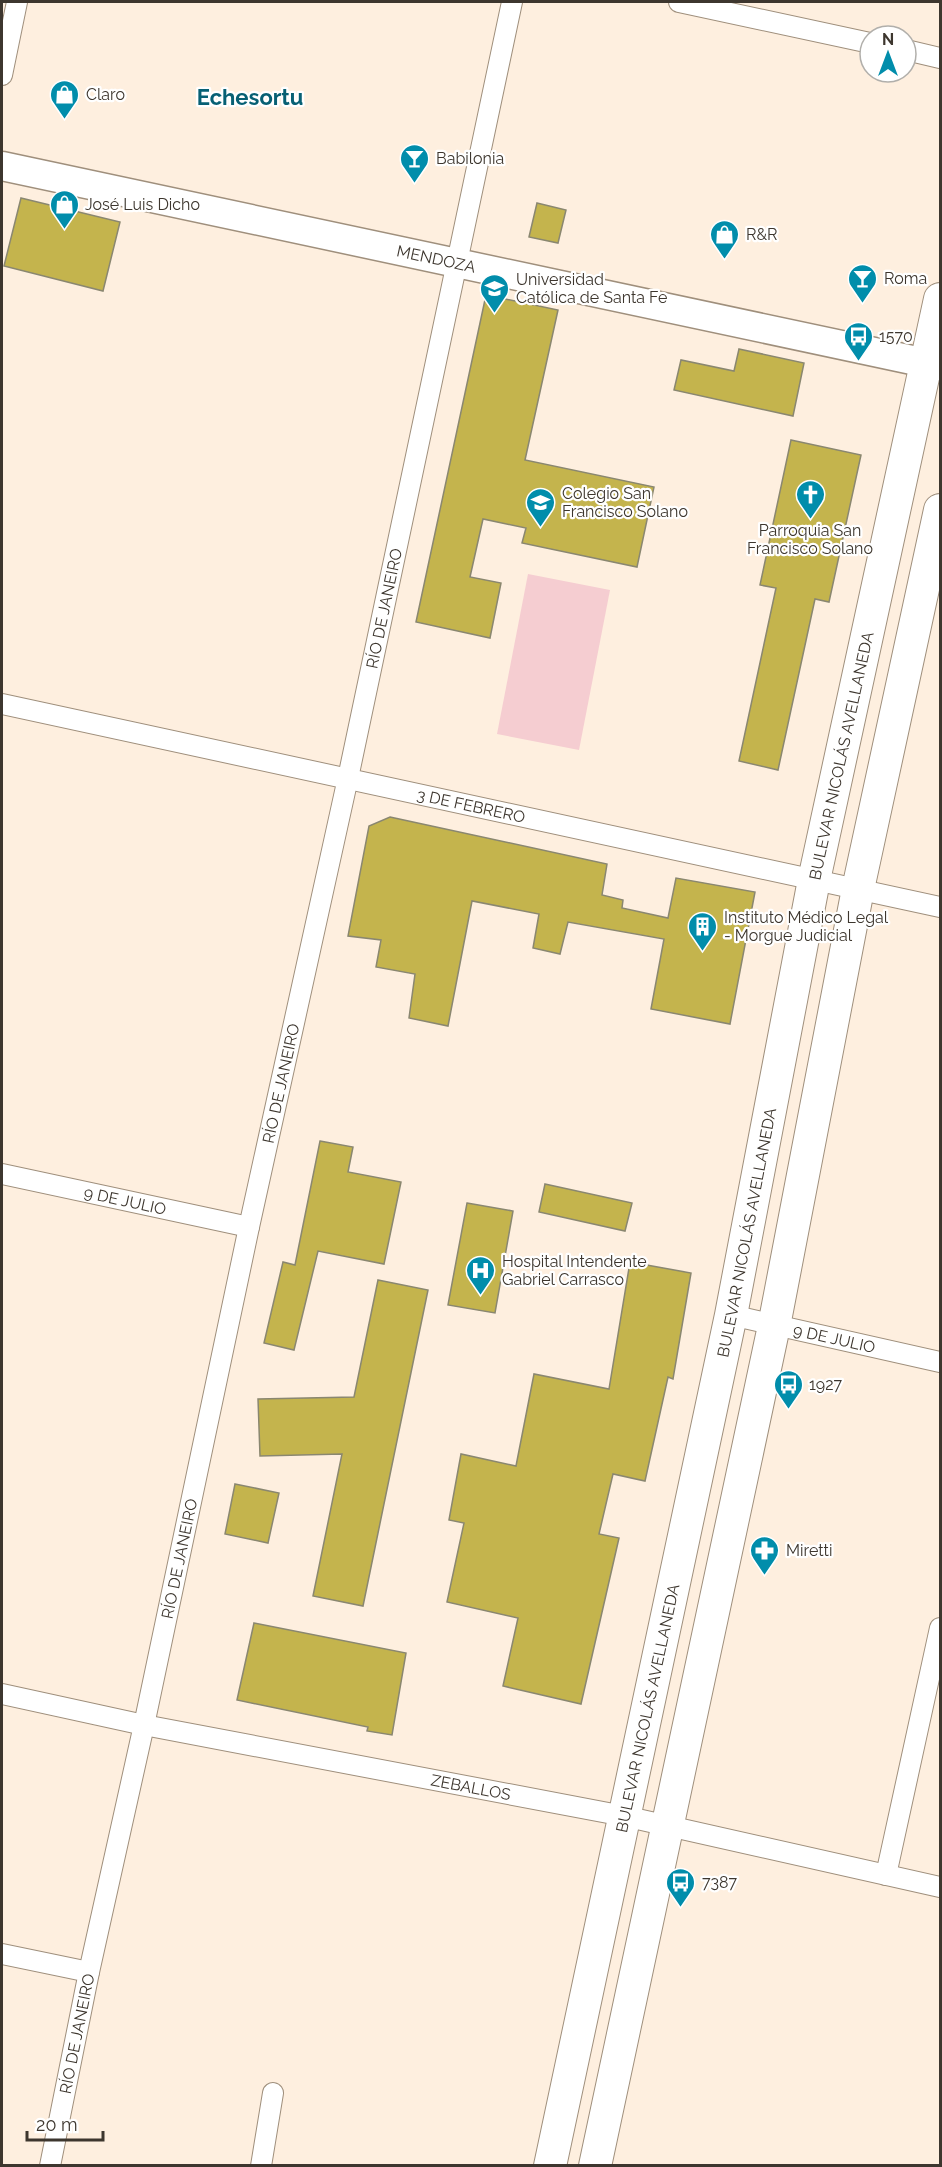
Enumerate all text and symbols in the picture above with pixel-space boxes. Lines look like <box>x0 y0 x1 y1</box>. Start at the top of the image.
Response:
north arrow <box>858 24 918 84</box>
text: N <box>882 30 894 49</box>
shop icon: Claro <box>49 78 81 120</box>
district label: Echesortu <box>197 84 303 110</box>
place label: Claro <box>86 85 125 104</box>
bar icon: Babilonia <box>399 142 431 184</box>
place label: Babilonia <box>436 149 504 168</box>
shop icon: José Luis Dicho <box>48 188 80 230</box>
place label: José Luis Dicho <box>85 195 200 214</box>
shop icon: R&R <box>709 218 741 260</box>
place label: R&R <box>746 225 778 244</box>
street label: MENDOZA <box>395 241 478 276</box>
bar icon: Roma <box>847 262 879 304</box>
place label: Roma <box>884 269 927 288</box>
place label: Universidad Católica de Santa Fe <box>516 270 667 307</box>
school or university icon: Universidad Católica de Santa Fe <box>479 272 511 314</box>
bus stop icon: 1570 <box>842 320 874 362</box>
place label: 1570 <box>879 327 913 346</box>
church icon: Parroquia San Francisco Solano <box>794 478 826 520</box>
place label: Colegio San Francisco Solano <box>562 484 688 521</box>
school or university icon: Colegio San Francisco Solano <box>525 486 557 528</box>
place label: Parroquia San Francisco Solano <box>747 521 873 558</box>
street label: RÍO DE JANEIRO <box>362 547 406 670</box>
street label: BULEVAR NICOLÁS AVELLANEDA <box>805 630 877 882</box>
street label: 3 DE FEBRERO <box>415 785 527 826</box>
place label: Instituto Médico Legal - Morgue Judicial <box>724 908 889 945</box>
building icon: Instituto Médico Legal - Morgue Judicial <box>687 910 719 952</box>
street label: RÍO DE JANEIRO <box>258 1022 303 1145</box>
street label: BULEVAR NICOLÁS AVELLANEDA <box>713 1106 780 1359</box>
street label: 9 DE JULIO <box>82 1182 168 1218</box>
place label: Hospital Intendente Gabriel Carrasco <box>502 1252 647 1289</box>
hospital icon: Hospital Intendente Gabriel Carrasco <box>465 1254 497 1296</box>
street label: 9 DE JULIO <box>792 1320 877 1357</box>
bus stop icon: 1927 <box>772 1368 804 1410</box>
place label: 1927 <box>809 1375 843 1394</box>
street label: RÍO DE JANEIRO <box>157 1497 201 1620</box>
pharmacy icon: Miretti <box>749 1534 781 1576</box>
place label: Miretti <box>786 1541 832 1560</box>
street label: BULEVAR NICOLÁS AVELLANEDA <box>612 1582 683 1834</box>
street label: ZEBALLOS <box>429 1770 513 1804</box>
bus stop icon: 7387 <box>665 1866 697 1908</box>
place label: 7387 <box>702 1873 738 1892</box>
street label: RÍO DE JANEIRO <box>55 1972 98 2095</box>
scale bar <box>27 2104 104 2142</box>
text: 20 m <box>36 2114 78 2135</box>

